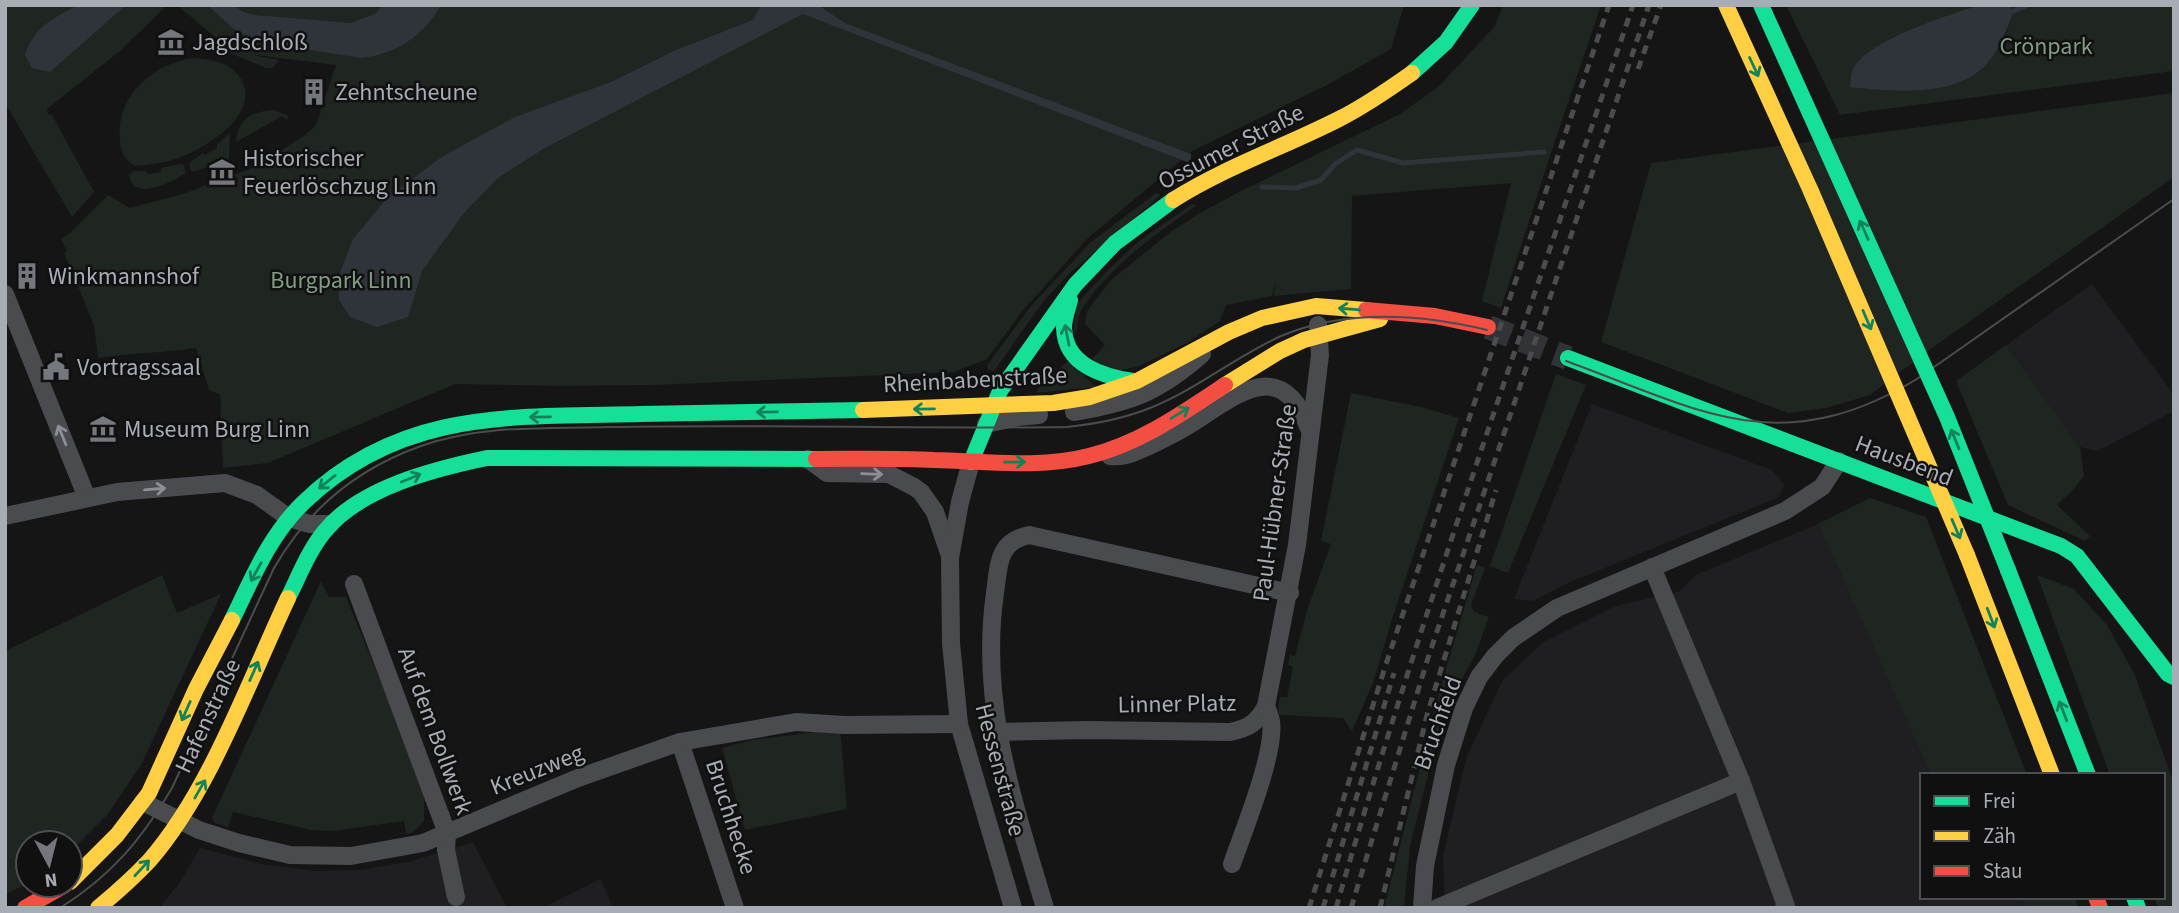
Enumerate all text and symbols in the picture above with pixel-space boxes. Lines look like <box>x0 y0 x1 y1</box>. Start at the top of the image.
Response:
place label: Jagdschloß <box>192 25 308 60</box>
museum icon: Jagdschloß <box>156 27 186 57</box>
park label: Crönpark <box>1999 29 2093 64</box>
one-way arrow <box>1748 56 1761 77</box>
place label: Zehntscheune <box>335 75 477 110</box>
building icon: Zehntscheune <box>299 77 329 107</box>
street label: Ossumer Straße <box>1152 95 1310 199</box>
place label: Historischer Feuerlöschzug Linn <box>243 141 437 204</box>
museum icon: Historischer Feuerlöschzug Linn <box>207 157 237 187</box>
one-way arrow <box>1857 220 1870 242</box>
place label: Winkmannshof <box>48 259 200 294</box>
building icon: Winkmannshof <box>12 261 42 291</box>
park label: Burgpark Linn <box>270 263 412 298</box>
one-way arrow <box>1338 302 1361 315</box>
one-way arrow <box>1861 309 1874 330</box>
one-way arrow <box>1060 324 1073 347</box>
place label: Vortragssaal <box>77 350 201 385</box>
public building icon: Vortragssaal <box>41 352 71 382</box>
street label: Rheinbabenstraße <box>882 358 1068 402</box>
one-way arrow <box>913 402 936 416</box>
street label: Paul-Hübner-Straße <box>1244 402 1306 604</box>
one-way arrow <box>756 405 779 418</box>
one-way arrow <box>1169 406 1189 420</box>
one-way arrow <box>528 410 551 423</box>
place label: Museum Burg Linn <box>124 412 310 447</box>
museum icon: Museum Burg Linn <box>88 414 118 444</box>
one-way arrow <box>55 425 68 446</box>
street label: Hausbend <box>1850 426 1958 496</box>
one-way arrow <box>1948 428 1961 450</box>
one-way arrow <box>1003 455 1026 469</box>
one-way arrow <box>860 467 883 481</box>
one-way arrow <box>400 471 421 484</box>
one-way arrow <box>319 475 337 490</box>
one-way arrow <box>143 482 166 495</box>
one-way arrow <box>1950 518 1963 539</box>
one-way arrow <box>249 561 263 581</box>
one-way arrow <box>1986 607 1999 629</box>
street label: Auf dem Bollwerk <box>388 642 482 820</box>
street label: Hafenstraße <box>166 653 250 779</box>
one-way arrow <box>248 661 262 682</box>
street label: Bruchfeld <box>1405 671 1471 775</box>
street label: Linner Platz <box>1117 685 1237 723</box>
one-way arrow <box>179 700 192 721</box>
street label: Hessenstraße <box>966 700 1034 840</box>
one-way arrow <box>2056 701 2069 723</box>
street label: Kreuzweg <box>485 735 589 805</box>
street label: Bruchhecke <box>696 755 766 879</box>
legend <box>1920 773 2165 899</box>
one-way arrow <box>193 780 207 800</box>
text: Frei <box>1983 786 2016 816</box>
text: Zäh <box>1983 821 2016 851</box>
north arrow <box>14 829 84 899</box>
text: Stau <box>1983 856 2022 886</box>
one-way arrow <box>134 860 151 877</box>
text: N <box>43 865 59 894</box>

